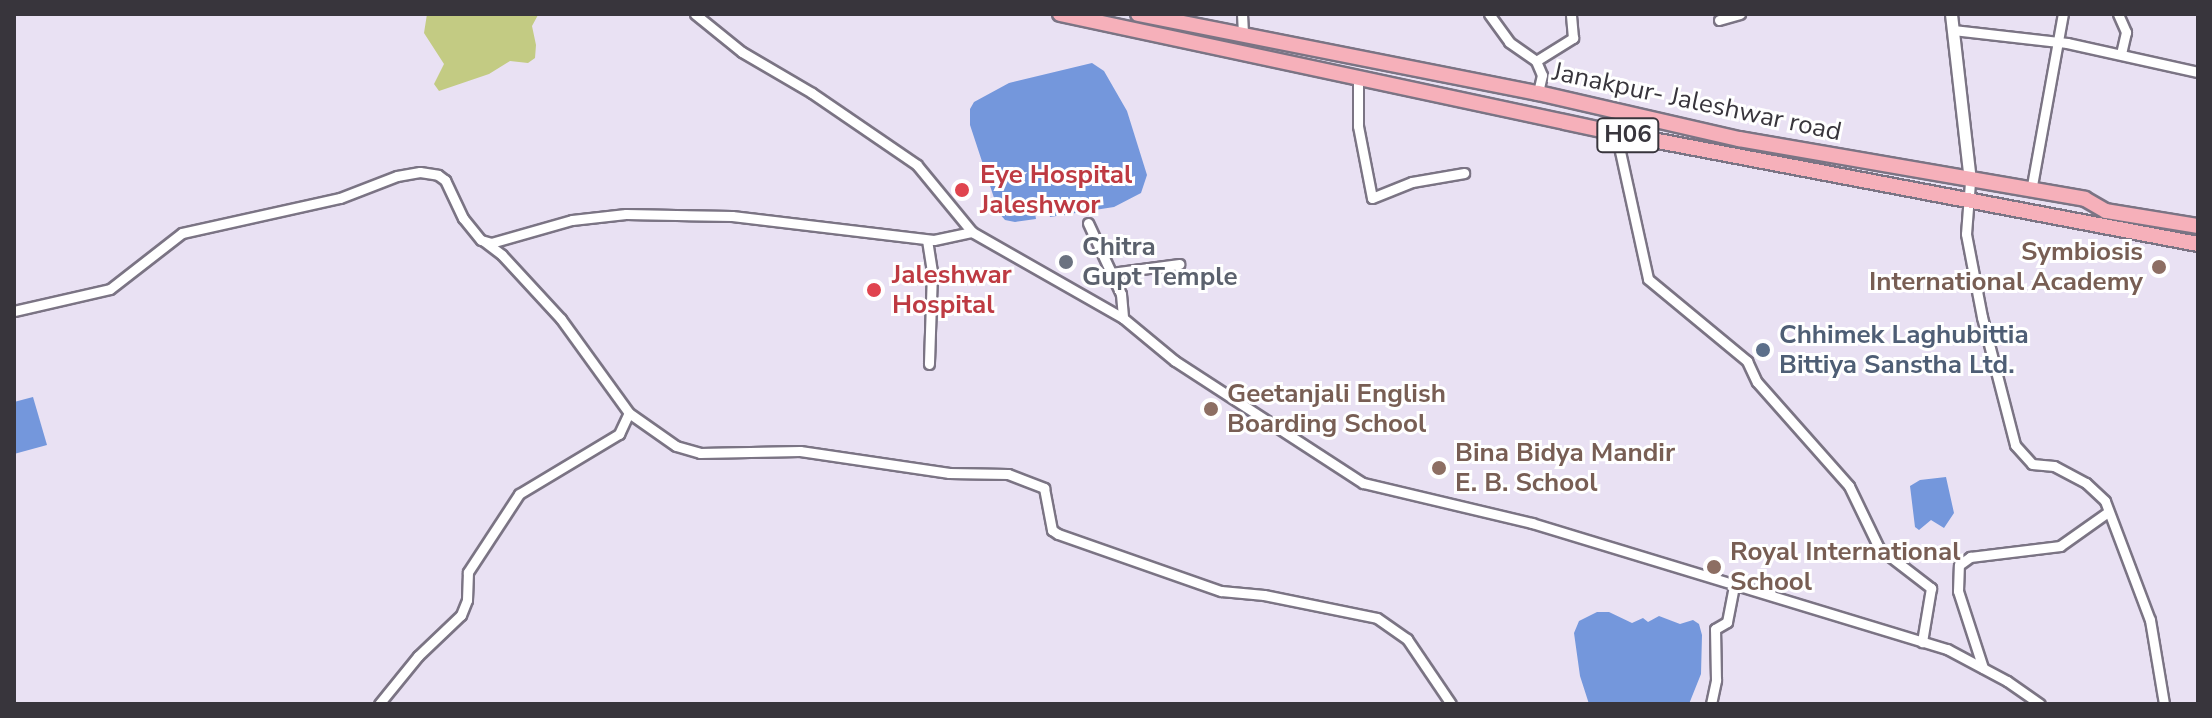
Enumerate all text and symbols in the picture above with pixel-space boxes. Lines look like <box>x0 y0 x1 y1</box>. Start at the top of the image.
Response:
street label: Janakpur- Jaleshwar road <box>1550 56 1844 148</box>
road number: H06 <box>1596 115 1660 155</box>
place label: Eye Hospital Jaleshwor <box>980 159 1132 220</box>
marker: Eye Hospital Jaleshwor <box>951 179 973 201</box>
place label: Chitra Gupt Temple <box>1082 231 1238 292</box>
place label: Symbiosis International Academy <box>1869 236 2143 298</box>
marker: Chitra Gupt Temple <box>1057 253 1075 271</box>
marker: Symbiosis International Academy <box>2150 258 2168 276</box>
place label: Jaleshwar Hospital <box>892 259 1012 320</box>
marker: Jaleshwar Hospital <box>863 279 885 301</box>
place label: Chhimek Laghubittia Bittiya Sanstha Ltd. <box>1779 319 2029 380</box>
marker: Chhimek Laghubittia Bittiya Sanstha Ltd. <box>1754 341 1772 359</box>
place label: Geetanjali English Boarding School <box>1227 378 1446 440</box>
marker: Geetanjali English Boarding School <box>1202 400 1220 418</box>
place label: Bina Bidya Mandir E. B. School <box>1455 437 1675 498</box>
marker: Bina Bidya Mandir E. B. School <box>1430 459 1448 477</box>
place label: Royal International School <box>1730 536 1961 598</box>
marker: Royal International School <box>1705 558 1723 576</box>

